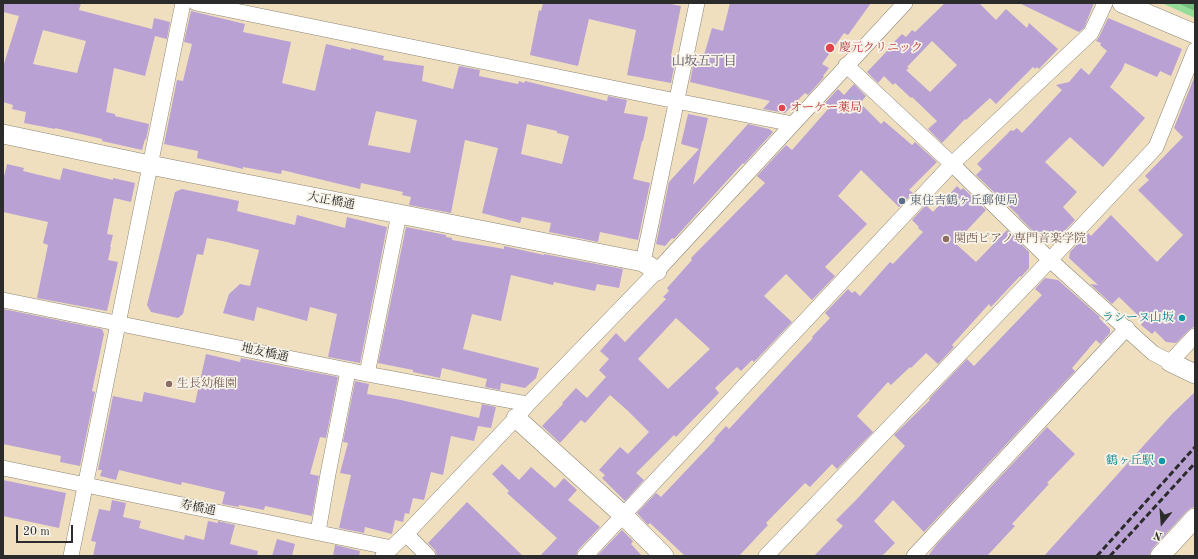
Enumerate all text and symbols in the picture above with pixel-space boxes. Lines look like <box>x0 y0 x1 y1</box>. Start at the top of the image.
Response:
place label: 慶元クリニック <box>839 41 923 55</box>
marker: 慶元クリニック <box>824 42 836 54</box>
district label: 山坂五丁目 <box>672 54 736 70</box>
place label: オーケー薬局 <box>790 101 862 115</box>
marker: オーケー薬局 <box>777 103 787 113</box>
street label: 大正橋通 <box>306 189 356 213</box>
place label: 東住吉鶴ヶ丘郵便局 <box>910 194 1018 208</box>
marker: 東住吉鶴ヶ丘郵便局 <box>897 196 907 206</box>
place label: 関西ピアノ専門音楽学院 <box>954 232 1086 246</box>
marker: 関西ピアノ専門音楽学院 <box>941 234 951 244</box>
place label: ラシーヌ山坂 <box>1102 311 1174 325</box>
marker: ラシーヌ山坂 <box>1177 313 1187 323</box>
street label: 地友橋通 <box>240 341 290 365</box>
place label: 生長幼稚園 <box>177 377 237 391</box>
marker: 生長幼稚園 <box>164 379 174 389</box>
place label: 鶴ヶ丘駅 <box>1106 454 1154 468</box>
marker: 鶴ヶ丘駅 <box>1157 456 1167 466</box>
street label: 寿橋通 <box>179 497 217 519</box>
north arrow <box>1142 503 1182 543</box>
scale bar <box>18 517 75 543</box>
text: 20 m <box>23 526 50 538</box>
text: N <box>1153 528 1164 541</box>

